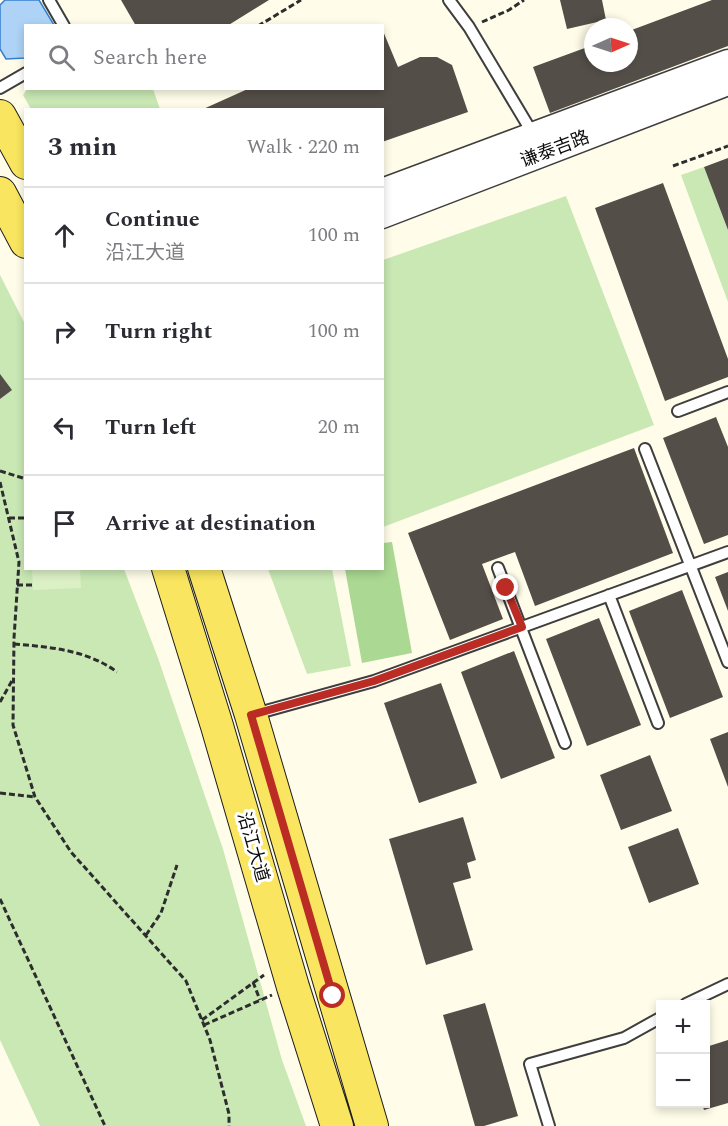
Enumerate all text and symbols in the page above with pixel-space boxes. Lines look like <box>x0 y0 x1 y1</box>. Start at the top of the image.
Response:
north arrow <box>584 18 638 72</box>
search box <box>24 24 384 90</box>
icon: search <box>45 41 78 74</box>
text: Search here <box>93 41 207 74</box>
street label: 谦泰吉路 <box>517 123 593 175</box>
text: 3 min <box>48 127 117 167</box>
text: Walk · 220 m <box>247 132 360 162</box>
text: Continue <box>105 203 200 236</box>
icon: ahead <box>48 219 81 252</box>
text: 100 m <box>308 220 360 250</box>
text: 沿江大道 <box>105 238 185 268</box>
icon: right <box>48 315 81 348</box>
text: Turn right <box>105 315 212 348</box>
text: 100 m <box>308 316 360 346</box>
icon: left <box>48 411 81 444</box>
text: Turn left <box>105 411 197 444</box>
text: 20 m <box>318 412 360 442</box>
icon: arrive <box>48 507 81 540</box>
text: Arrive at destination <box>105 507 316 540</box>
route end <box>492 574 518 600</box>
street label: 沿江大道 <box>230 809 276 885</box>
route start <box>319 982 345 1008</box>
map controls <box>656 1000 710 1108</box>
button: + <box>656 1000 710 1054</box>
button: − <box>656 1054 710 1108</box>

